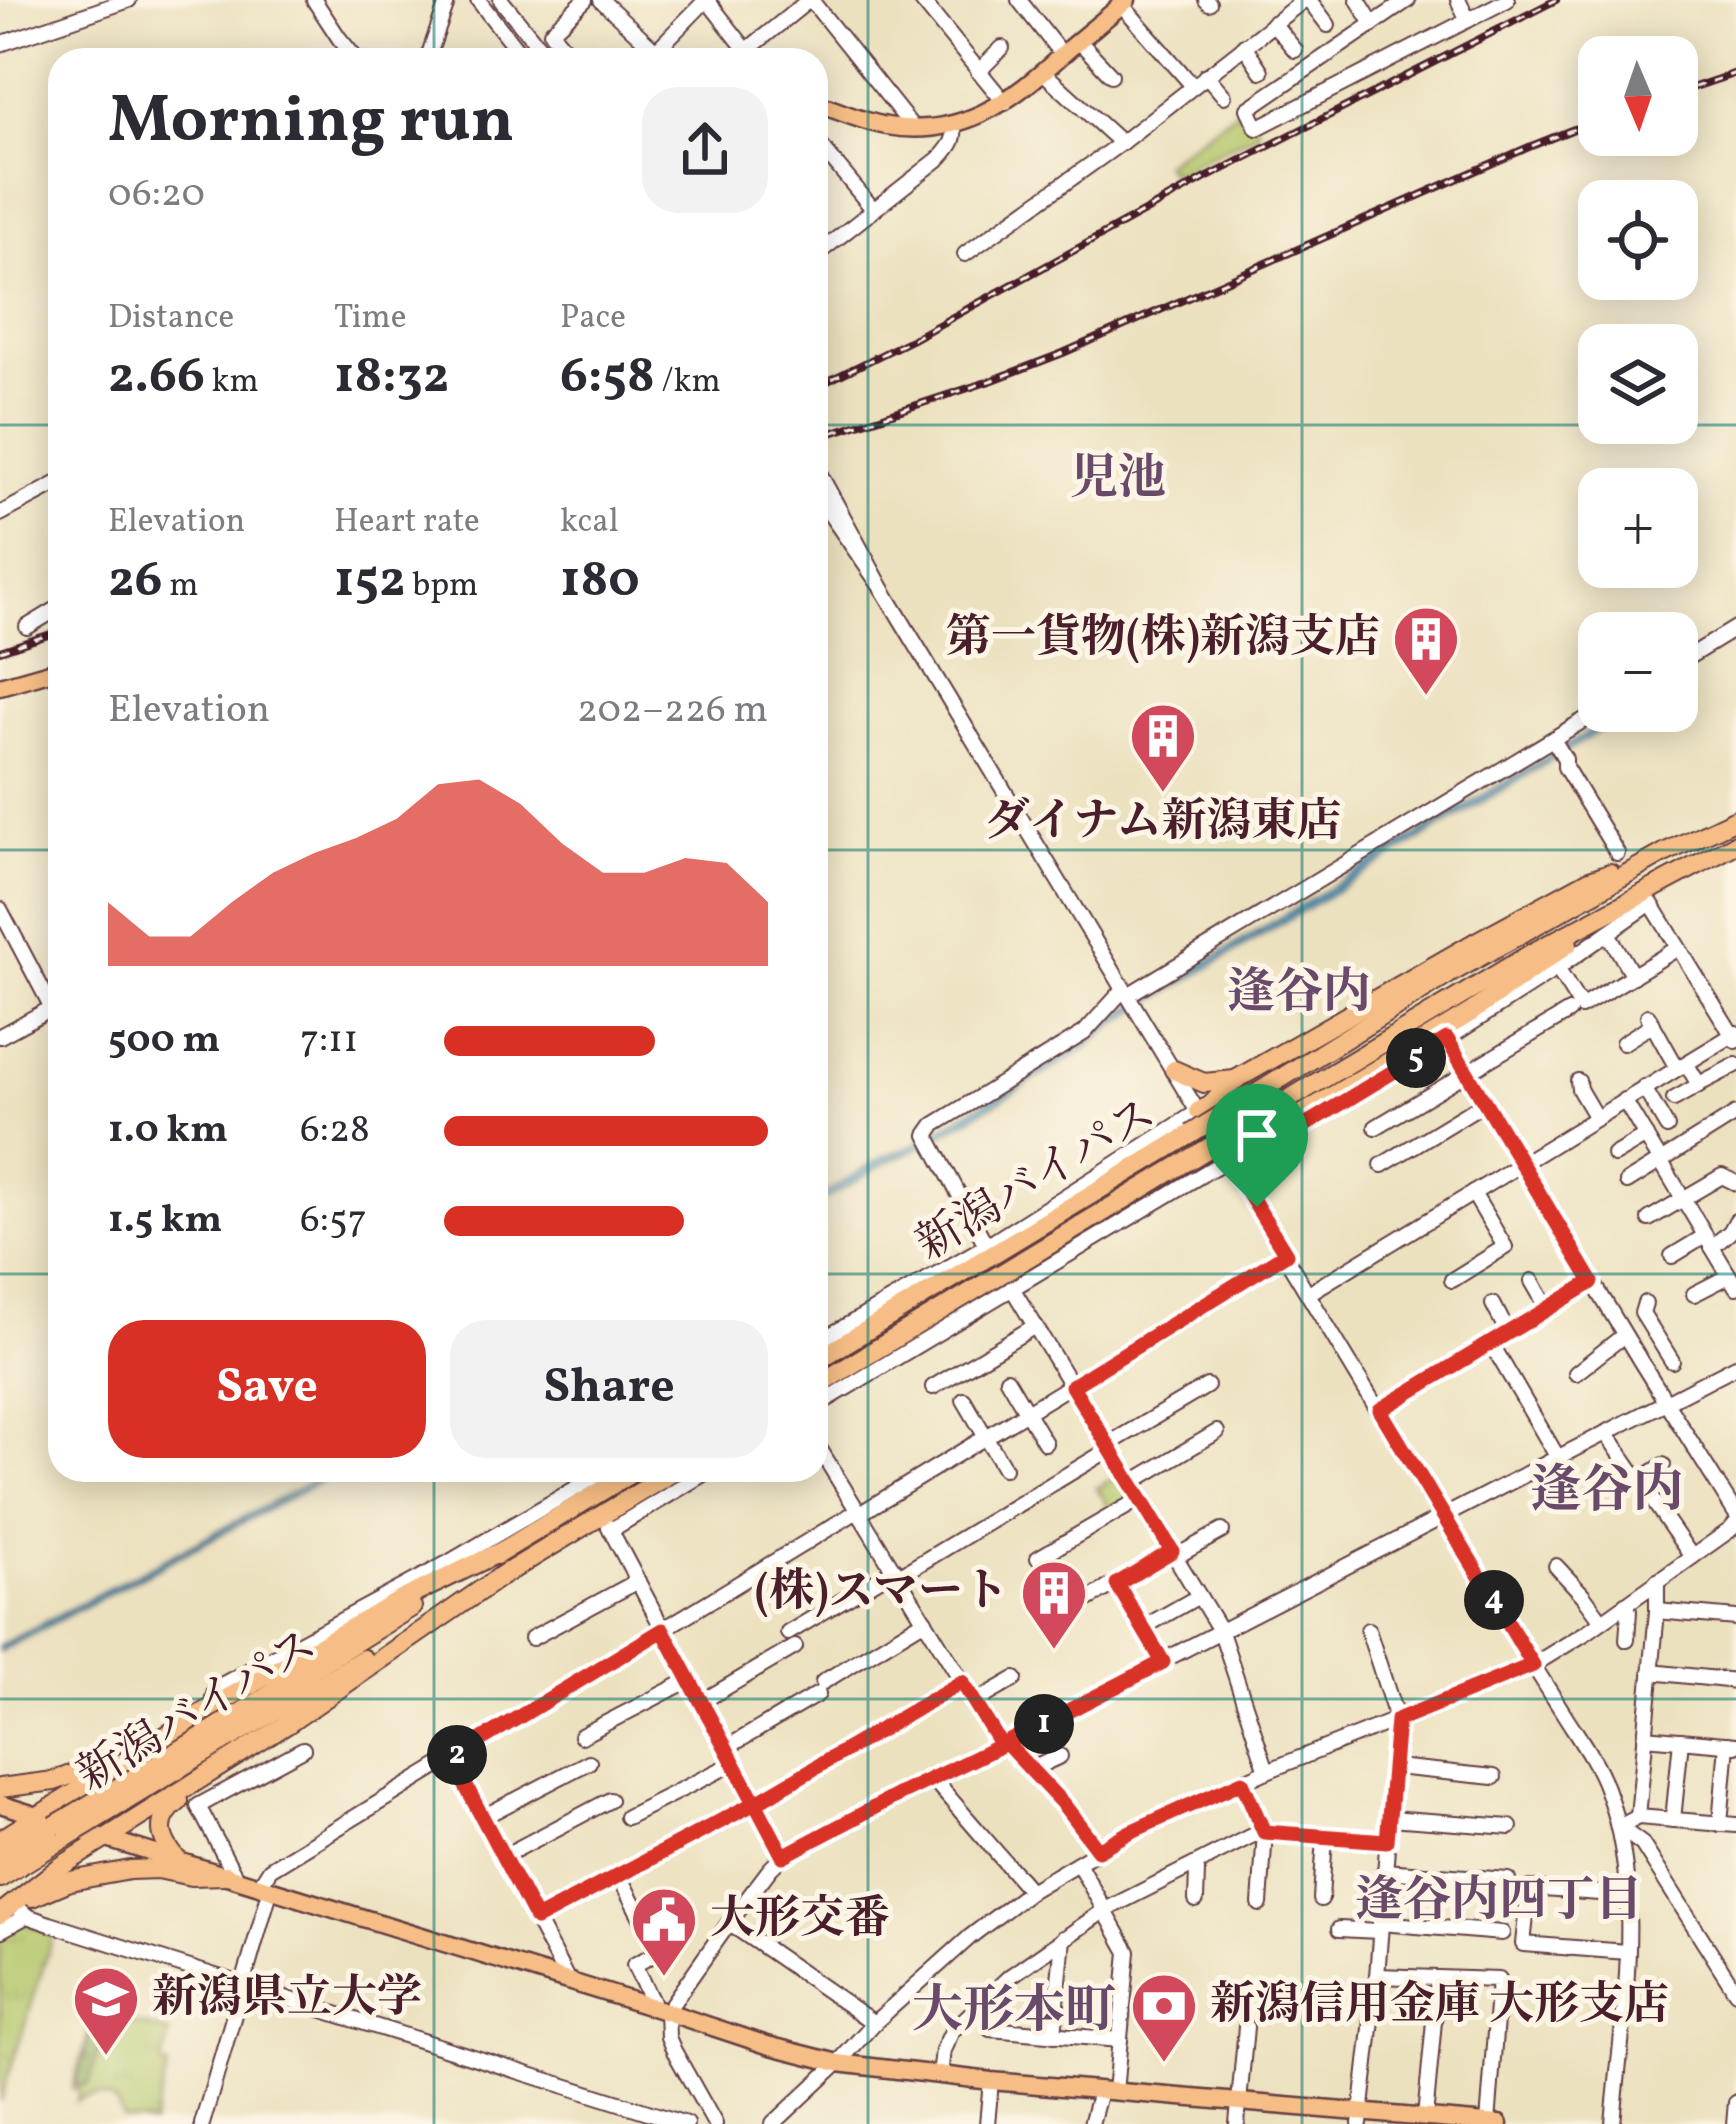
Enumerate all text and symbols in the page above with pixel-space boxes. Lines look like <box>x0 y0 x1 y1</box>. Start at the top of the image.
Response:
north arrow <box>1578 36 1698 156</box>
map controls <box>1578 36 1698 732</box>
text: Morning run <box>108 77 514 169</box>
button: share <box>642 87 768 213</box>
text: 06:20 <box>108 168 205 222</box>
button: locate <box>1578 180 1698 300</box>
text: Distance <box>108 296 234 342</box>
text: Time <box>334 296 406 342</box>
text: Pace <box>560 296 626 342</box>
button: layers <box>1578 324 1698 444</box>
text: 2.66 <box>108 342 205 413</box>
text: 18:32 <box>334 342 449 413</box>
text: 6:58 <box>560 342 655 413</box>
text: km <box>205 360 259 406</box>
text: /km <box>655 360 721 406</box>
district label: 児池 <box>1070 447 1166 514</box>
button: + <box>1578 468 1698 588</box>
text: Elevation <box>108 500 245 546</box>
text: Heart rate <box>334 500 480 546</box>
text: kcal <box>560 500 619 546</box>
text: 26 <box>108 546 163 617</box>
text: 152 <box>334 546 406 617</box>
text: 180 <box>560 546 640 617</box>
text: m <box>163 564 198 610</box>
text: bpm <box>406 564 478 610</box>
building icon: 第一貨物(株)新潟支店 <box>1391 604 1461 698</box>
place label: 第一貨物(株)新潟支店 <box>946 608 1380 671</box>
button: − <box>1578 612 1698 732</box>
text: Elevation <box>108 684 270 738</box>
text: 202–226 m <box>577 684 768 738</box>
building icon: ダイナム新潟東店 <box>1128 701 1198 795</box>
place label: ダイナム新潟東店 <box>985 792 1341 855</box>
district label: 逢谷内 <box>1227 961 1371 1028</box>
text: 500 m <box>108 1014 220 1068</box>
text: 7:11 <box>300 1014 358 1068</box>
pin: 5 <box>1386 1028 1446 1088</box>
text: 5 <box>1408 1035 1424 1081</box>
pin <box>1206 1084 1308 1207</box>
street label: 新潟バイパス <box>905 1085 1169 1277</box>
icon: arrive <box>1224 1102 1290 1168</box>
text: 1.0 km <box>108 1104 228 1158</box>
text: 6:28 <box>300 1104 370 1158</box>
text: 1.5 km <box>108 1194 222 1248</box>
text: 6:57 <box>300 1194 367 1248</box>
button: Save <box>108 1320 426 1458</box>
button: Share <box>450 1320 768 1458</box>
district label: 逢谷内 <box>1530 1457 1684 1528</box>
building icon: (株)スマート <box>1019 1558 1089 1652</box>
place label: (株)スマート <box>755 1562 1008 1625</box>
pin: 4 <box>1464 1570 1524 1630</box>
text: 4 <box>1484 1577 1504 1623</box>
street label: 新潟バイパス <box>66 1616 330 1808</box>
pin: 1 <box>1014 1694 1074 1754</box>
text: 1 <box>1037 1701 1051 1747</box>
pin: 2 <box>427 1725 487 1785</box>
text: 2 <box>448 1732 466 1778</box>
district label: 逢谷内四丁目 <box>1355 1869 1643 1936</box>
public building icon: 大形交番 <box>629 1885 699 1979</box>
place label: 大形交番 <box>710 1889 890 1952</box>
school or university icon: 新潟県立大学 <box>71 1964 141 2058</box>
place label: 新潟県立大学 <box>152 1968 422 2031</box>
bank icon: 新潟信用金庫 大形支店 <box>1129 1971 1199 2065</box>
place label: 新潟信用金庫 大形支店 <box>1210 1975 1669 2038</box>
district label: 大形本町 <box>912 1977 1116 2048</box>

